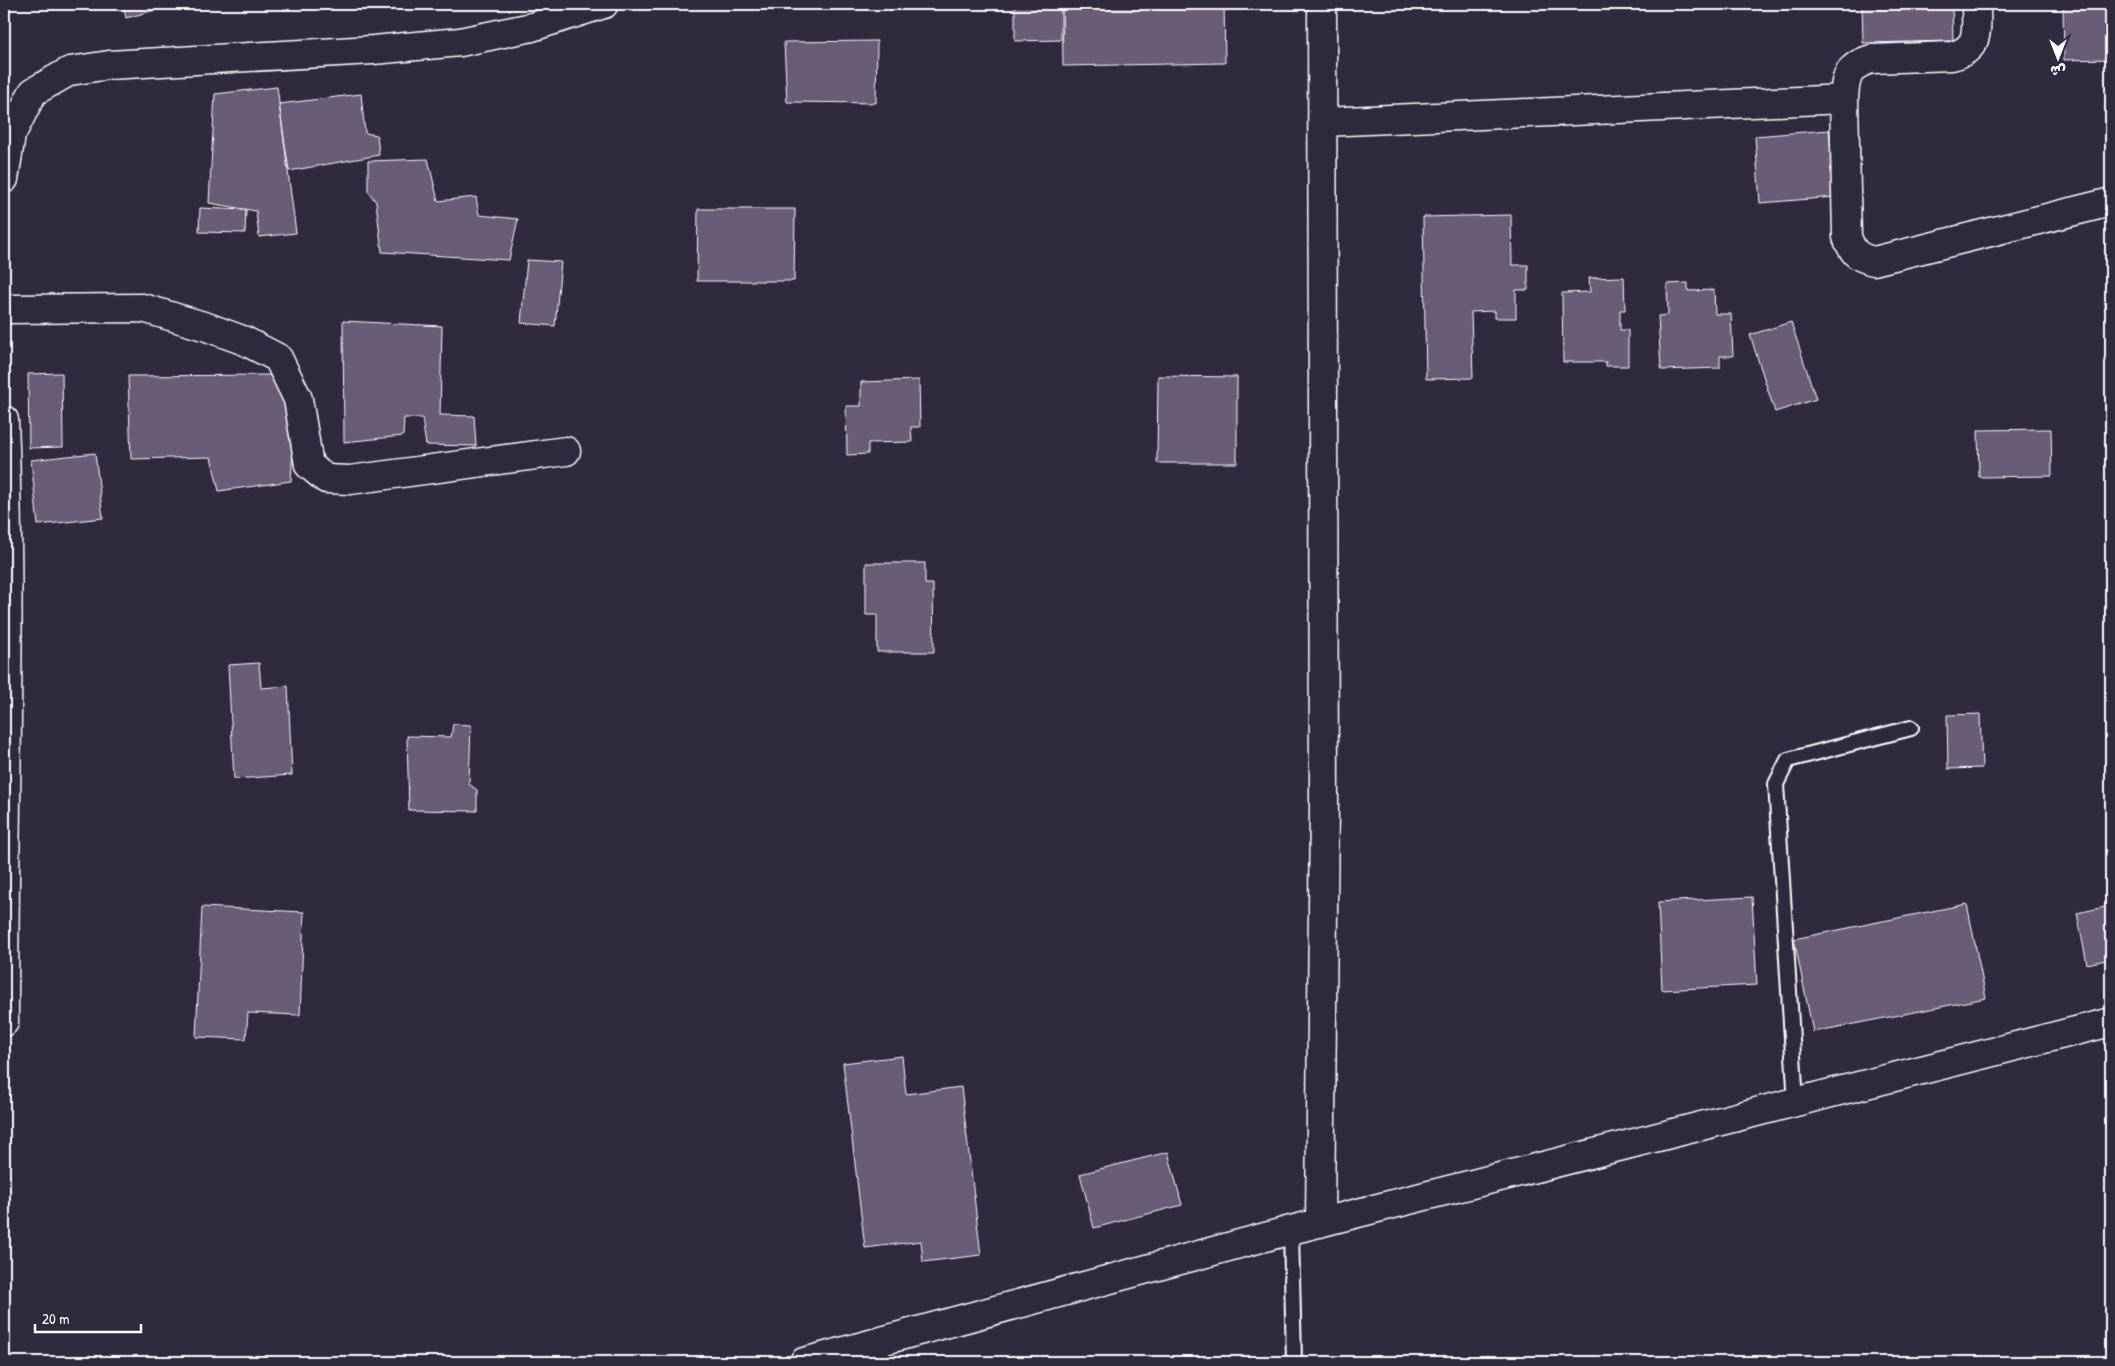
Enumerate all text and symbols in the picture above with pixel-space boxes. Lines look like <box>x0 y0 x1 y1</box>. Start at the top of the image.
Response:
north arrow <box>2032 32 2082 82</box>
text: ش <box>2050 62 2066 81</box>
scale bar <box>35 1301 141 1333</box>
text: 20 m <box>42 1308 69 1329</box>

